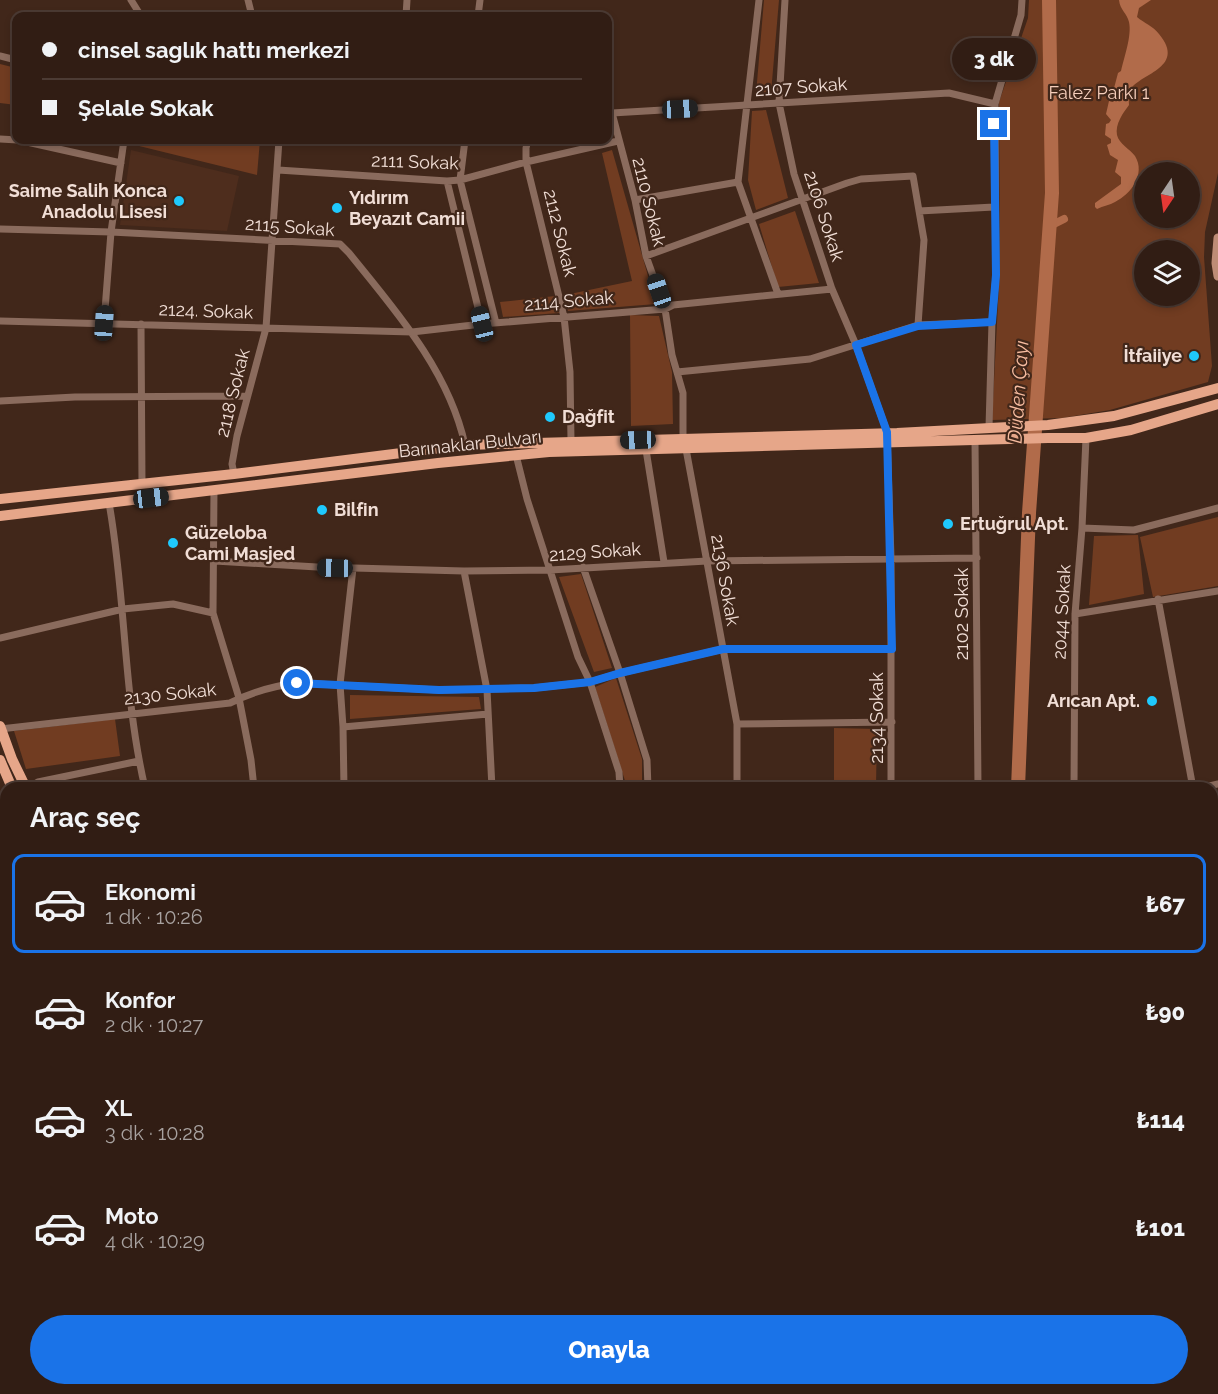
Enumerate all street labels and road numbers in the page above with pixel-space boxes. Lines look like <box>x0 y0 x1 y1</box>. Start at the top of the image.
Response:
street label: 2107 Sokak <box>754 73 848 100</box>
street label: 2111 Sokak <box>371 149 460 174</box>
street label: 2110 Sokak <box>628 155 671 249</box>
street label: 2106 Sokak <box>800 168 849 264</box>
street label: 2112 Sokak <box>540 187 582 279</box>
street label: 2115 Sokak <box>245 213 336 240</box>
street label: 2114 Sokak <box>523 286 615 315</box>
street label: 2124. Sokak <box>158 298 254 323</box>
street label: 2118 Sokak <box>211 346 254 439</box>
street label: Barınaklar Bulvarı <box>397 426 543 461</box>
street label: 2136 Sokak <box>707 532 744 628</box>
street label: 2129 Sokak <box>548 538 642 565</box>
street label: 2044 Sokak <box>1049 563 1074 660</box>
street label: 2102 Sokak <box>951 567 972 660</box>
street label: 2134 Sokak <box>866 672 887 764</box>
street label: 2130 Sokak <box>123 678 218 709</box>

